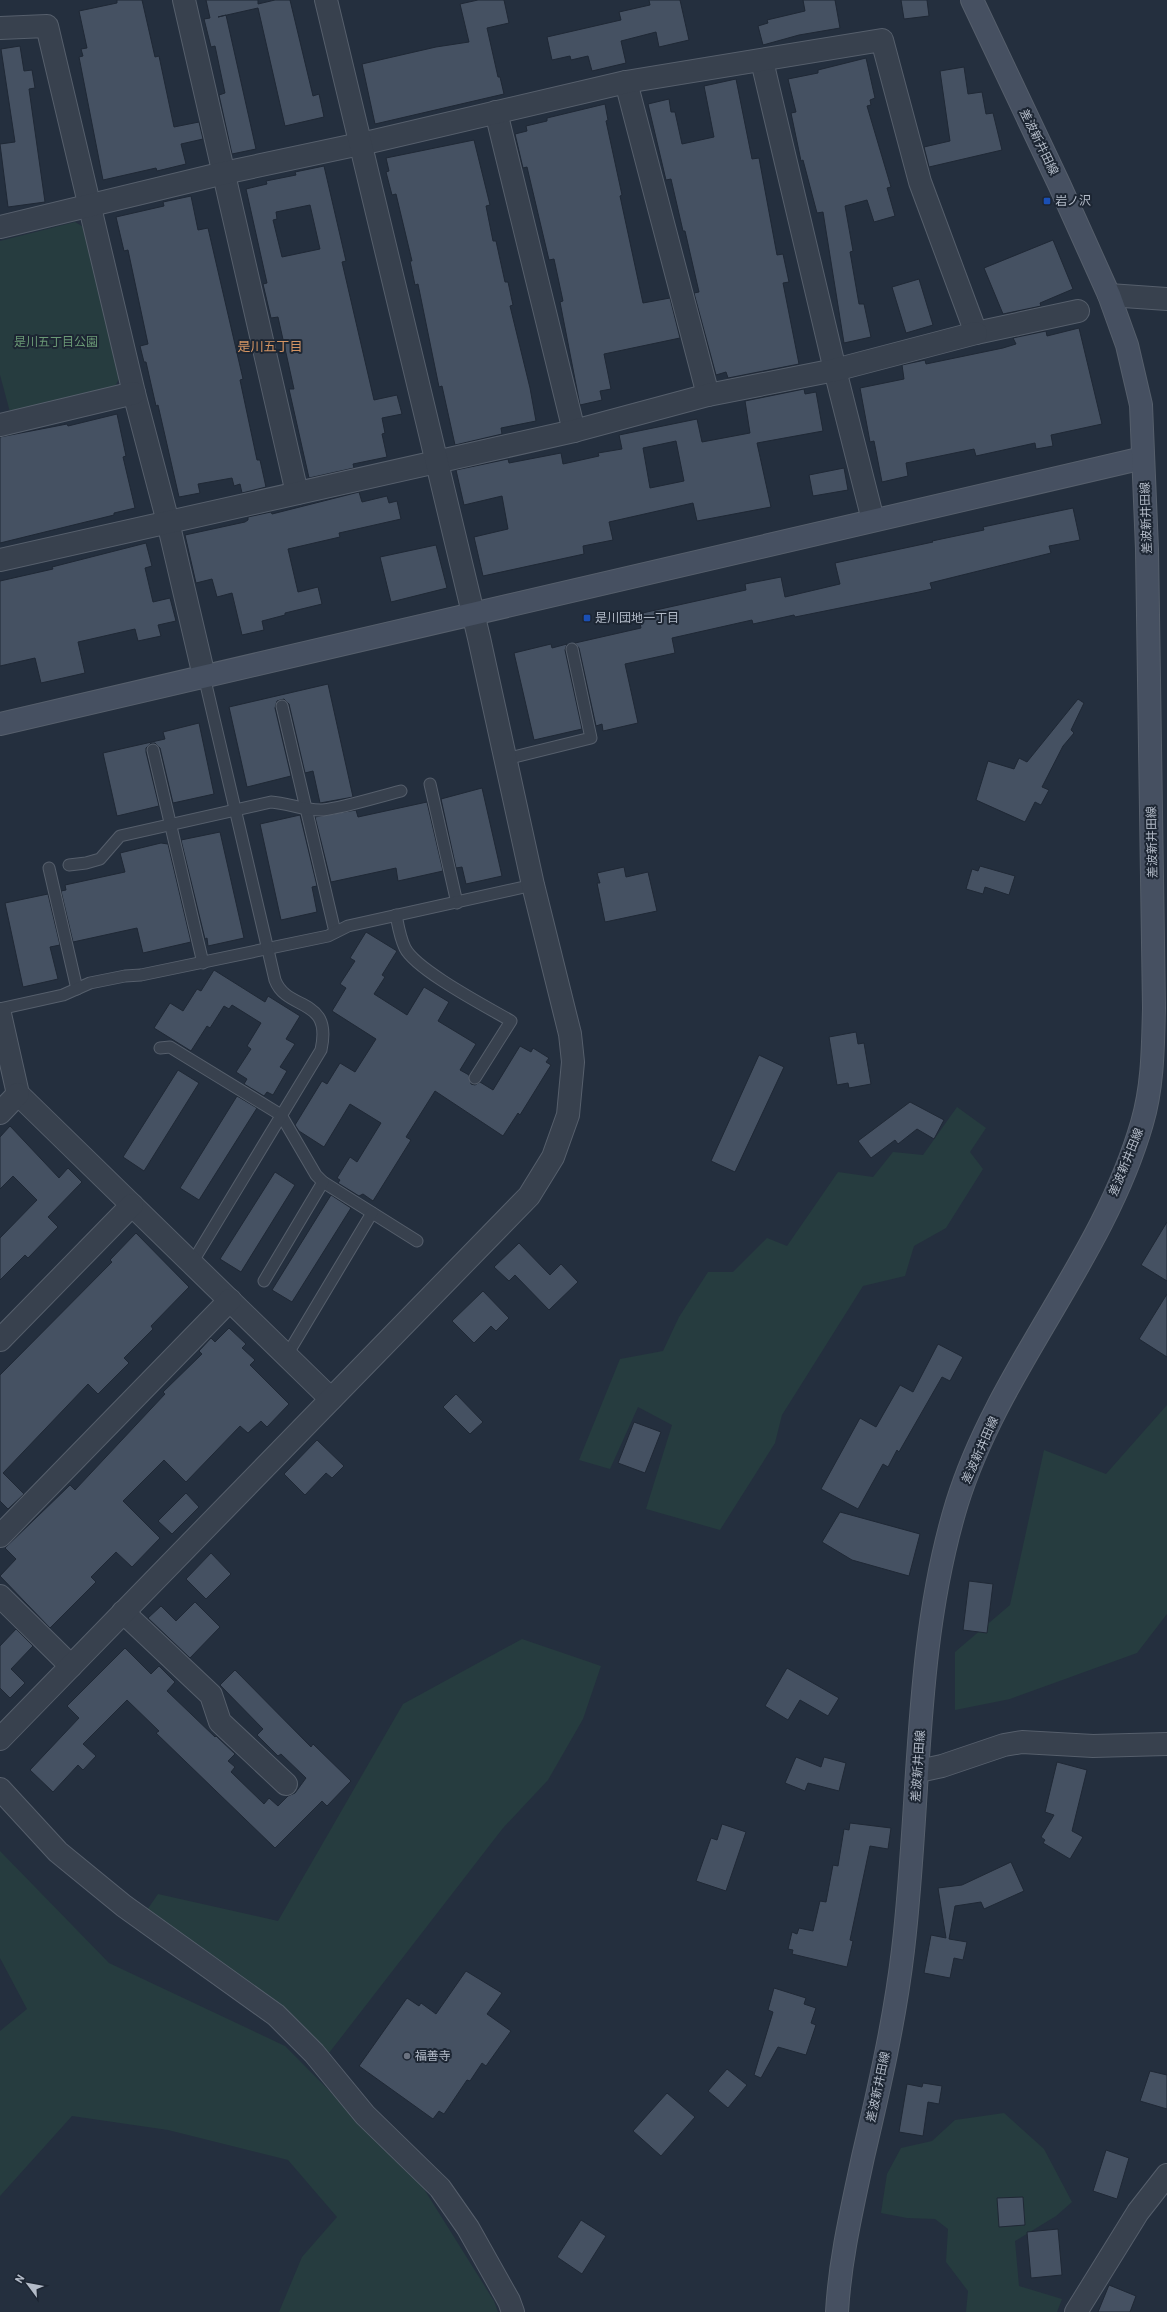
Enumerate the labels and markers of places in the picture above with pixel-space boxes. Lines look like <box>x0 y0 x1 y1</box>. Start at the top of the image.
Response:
place label: 岩ノ沢 <box>1055 193 1091 207</box>
marker: 岩ノ沢 <box>1042 196 1052 206</box>
place label: 是川団地一丁目 <box>595 610 679 624</box>
marker: 是川団地一丁目 <box>582 613 592 623</box>
place label: 福善寺 <box>415 2048 451 2062</box>
marker: 福善寺 <box>402 2051 412 2061</box>

